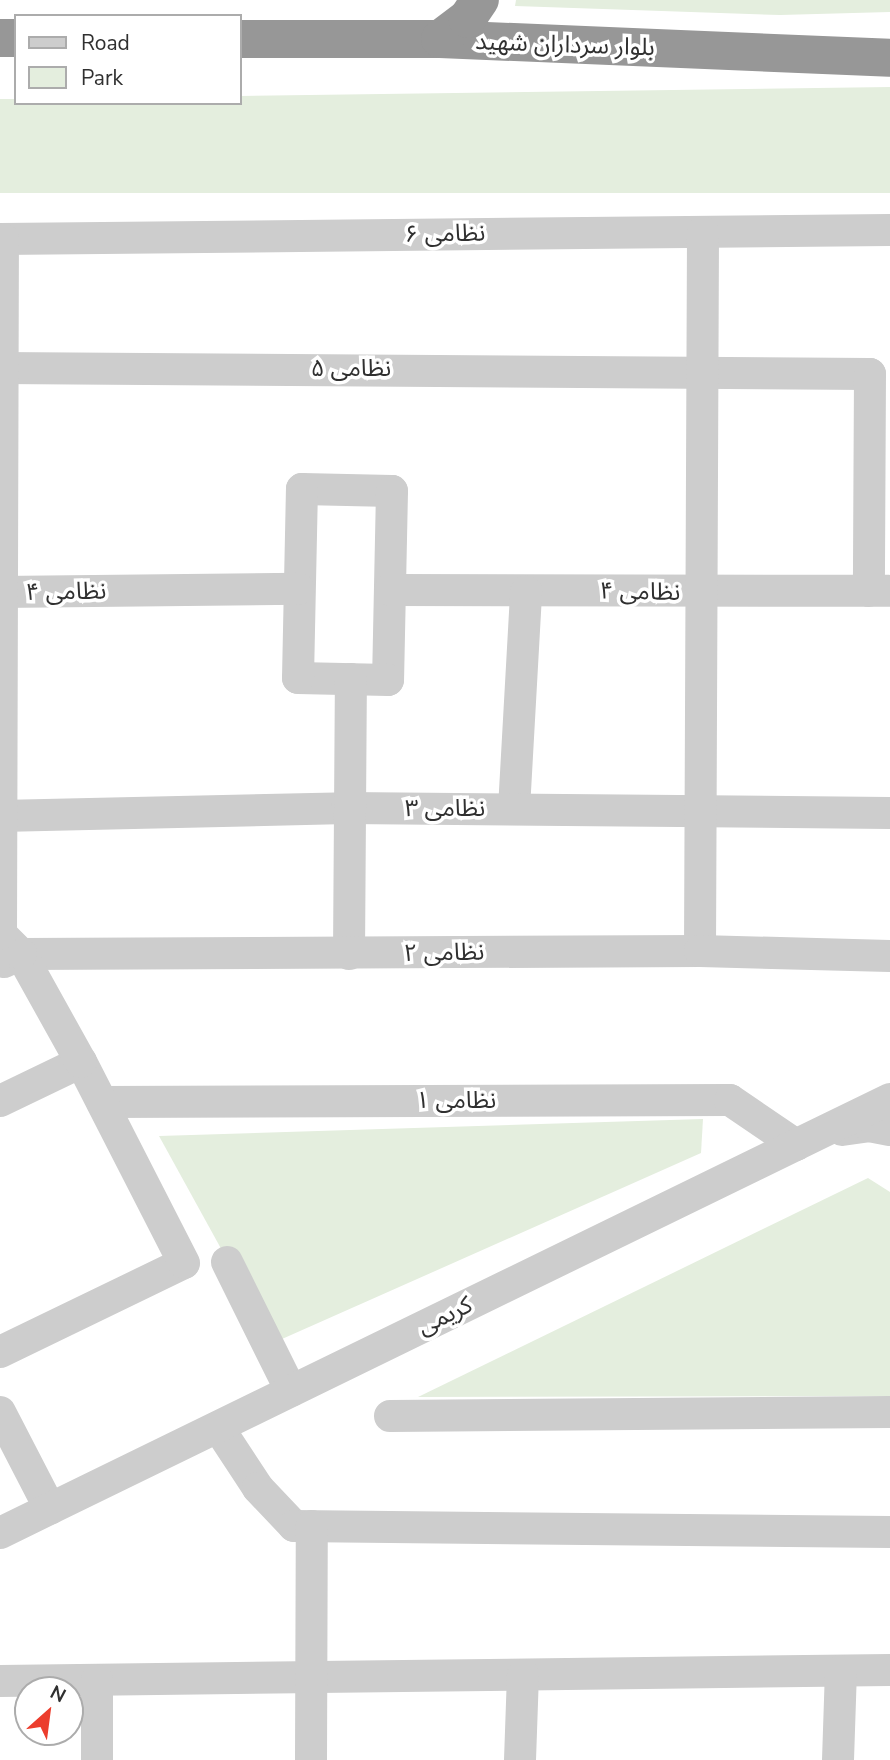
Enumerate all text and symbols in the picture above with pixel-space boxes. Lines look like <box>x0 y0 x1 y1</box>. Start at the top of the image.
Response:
legend <box>14 14 242 105</box>
street label: بلوار سرداران شهید <box>475 27 655 63</box>
text: Road <box>81 29 130 57</box>
text: Park <box>81 64 123 92</box>
street label: نظامی ۶ <box>404 219 486 249</box>
street label: نظامی ۵ <box>311 355 391 383</box>
street label: نظامی ۴ <box>25 577 107 607</box>
street label: نظامی ۴ <box>599 577 681 607</box>
street label: نظامی ۳ <box>405 795 485 823</box>
street label: نظامی ۲ <box>403 938 485 968</box>
street label: نظامی ۱ <box>416 1087 496 1115</box>
street label: کریمی <box>413 1290 477 1342</box>
north arrow <box>14 1676 84 1746</box>
text: N <box>46 1679 70 1709</box>

